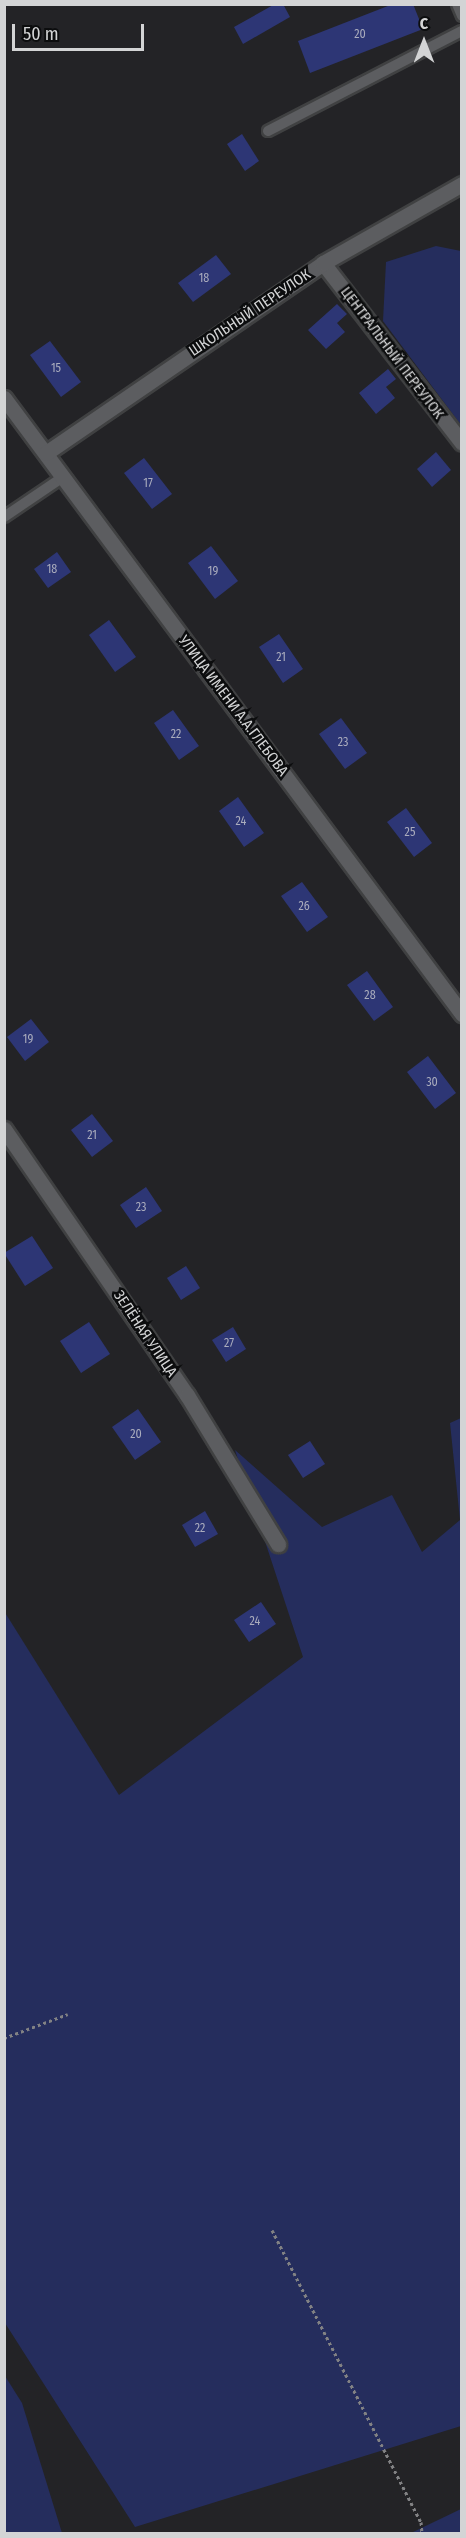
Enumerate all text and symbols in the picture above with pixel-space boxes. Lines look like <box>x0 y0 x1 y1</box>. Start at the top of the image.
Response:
scale bar <box>15 12 147 50</box>
north arrow <box>394 12 454 72</box>
text: С <box>420 14 428 33</box>
text: 50 m <box>23 23 59 45</box>
house number: 20 <box>354 28 366 42</box>
street label: ШКОЛЬНЫЙ ПЕРЕУЛОК <box>186 266 314 360</box>
house number: 18 <box>199 272 209 286</box>
street label: ЦЕНТРАЛЬНЫЙ ПЕРЕУЛОК <box>336 283 448 423</box>
house number: 15 <box>51 362 61 376</box>
house number: 17 <box>143 477 153 491</box>
house number: 18 <box>47 563 57 577</box>
house number: 19 <box>208 565 218 579</box>
street label: УЛИЦА ИМЕНИ А.А.ГЛЕБОВА <box>174 632 292 780</box>
house number: 21 <box>276 651 286 665</box>
house number: 22 <box>171 728 181 742</box>
house number: 23 <box>338 736 348 750</box>
house number: 24 <box>236 815 246 829</box>
house number: 25 <box>405 826 415 840</box>
house number: 26 <box>298 900 310 914</box>
house number: 28 <box>364 989 376 1003</box>
house number: 19 <box>23 1033 33 1047</box>
house number: 30 <box>426 1076 438 1090</box>
house number: 21 <box>87 1129 97 1143</box>
house number: 23 <box>136 1201 146 1215</box>
street label: ЗЕЛЁНАЯ УЛИЦА <box>109 1287 181 1381</box>
house number: 27 <box>224 1337 234 1351</box>
house number: 20 <box>130 1428 142 1442</box>
house number: 22 <box>195 1522 205 1536</box>
house number: 24 <box>250 1615 260 1629</box>

